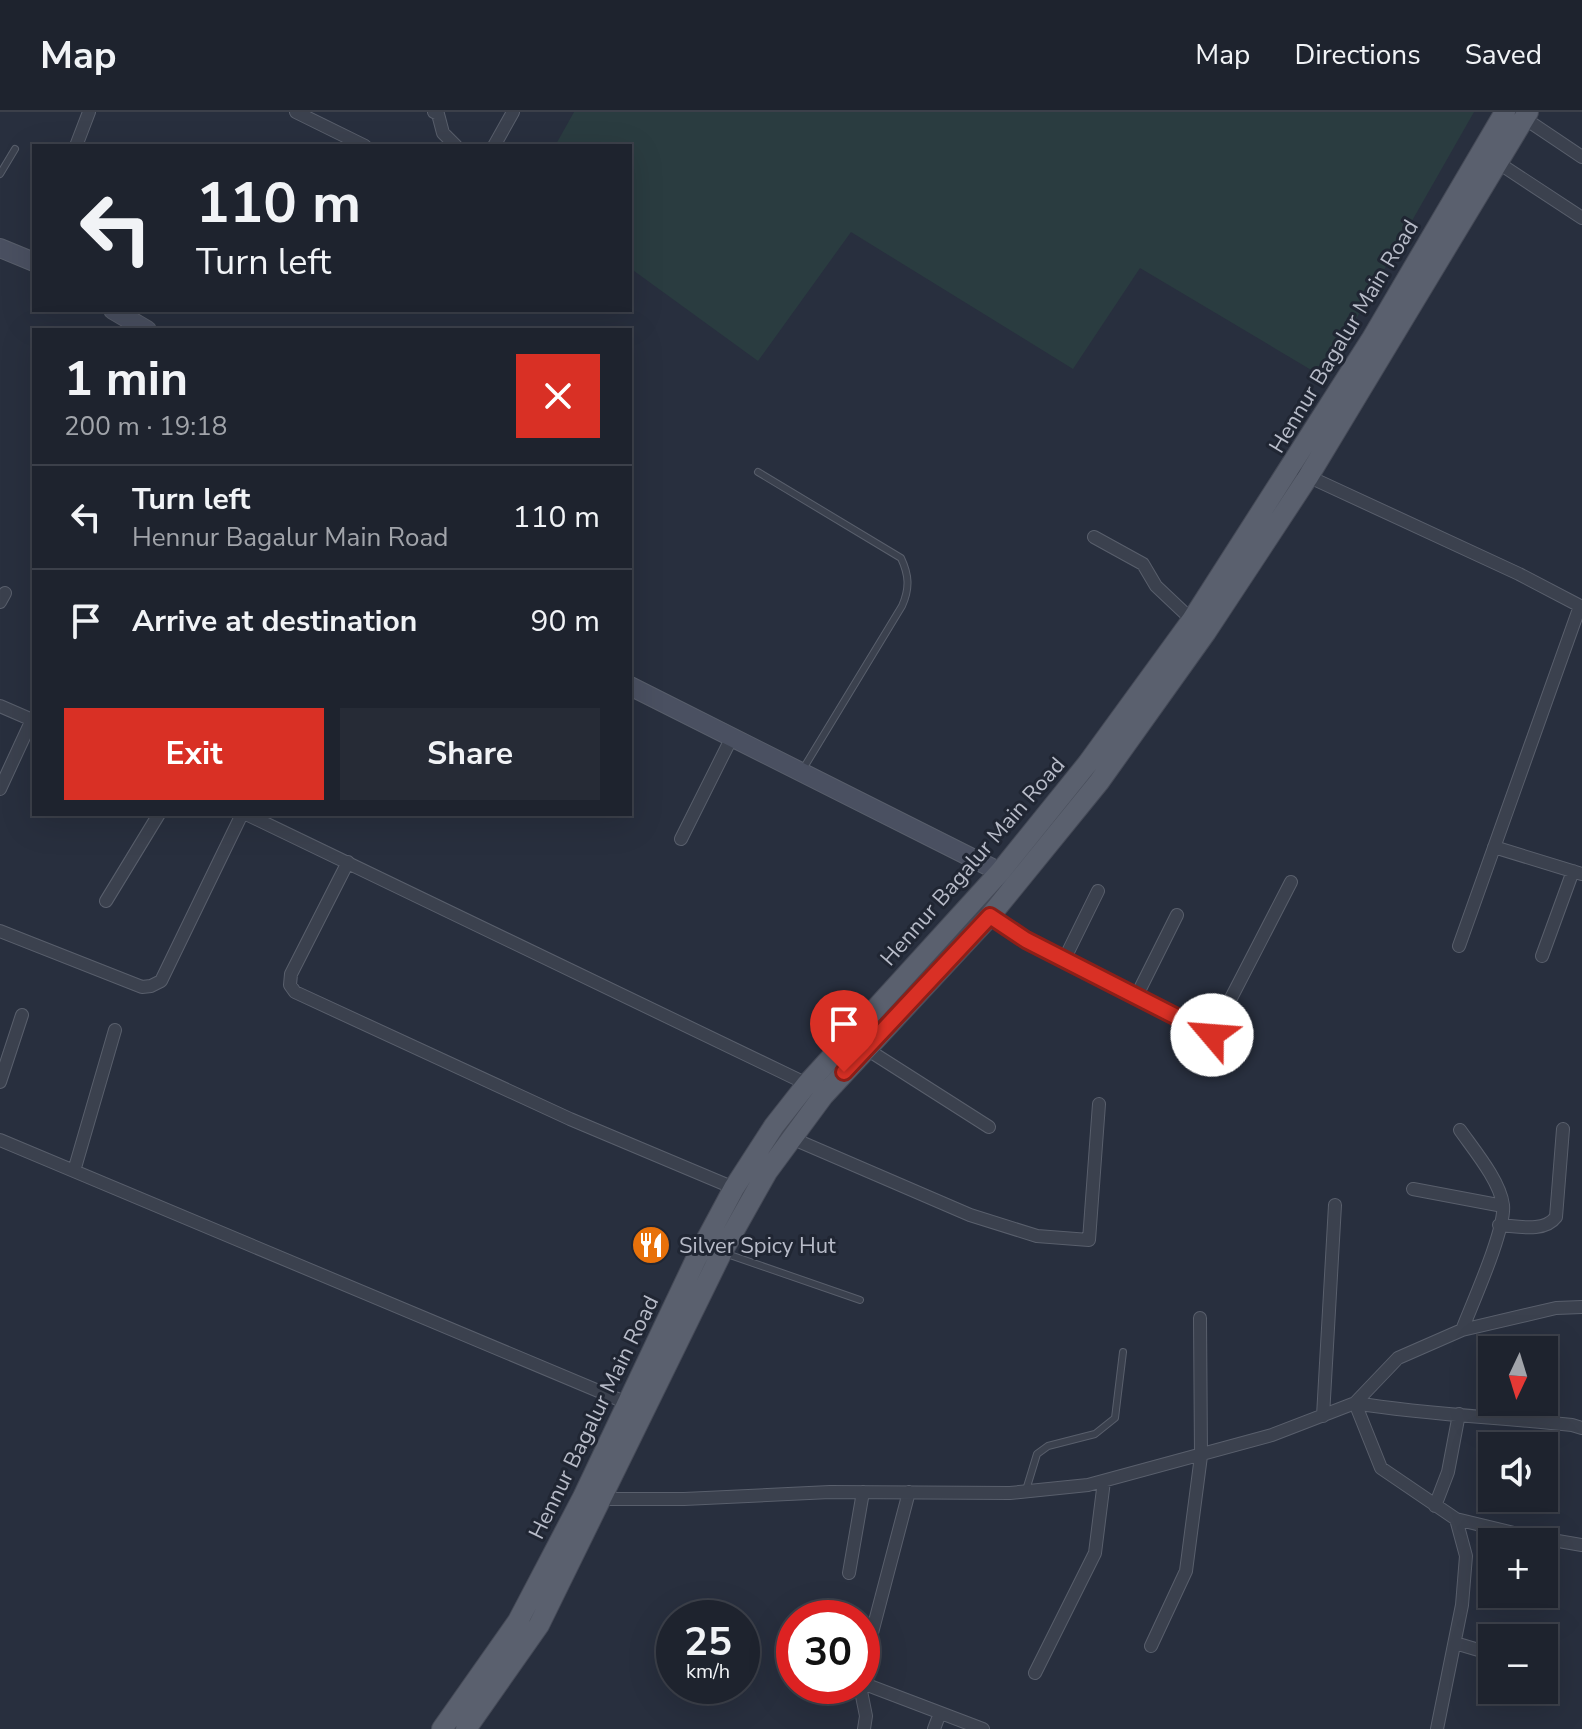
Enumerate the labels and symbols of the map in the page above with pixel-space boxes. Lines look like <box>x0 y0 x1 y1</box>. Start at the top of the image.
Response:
street label: Hennur Bagalur Main Road <box>1262 214 1426 459</box>
street label: Hennur Bagalur Main Road <box>874 751 1072 973</box>
pin <box>810 990 878 1072</box>
position arrow <box>1170 993 1254 1077</box>
restaurant icon: Silver Spicy Hut <box>630 1224 672 1266</box>
place label: Silver Spicy Hut <box>679 1231 836 1261</box>
street label: Hennur Bagalur Main Road <box>522 1291 666 1544</box>
north arrow <box>1478 1336 1558 1416</box>
speed limit sign: 30 <box>776 1600 880 1704</box>

